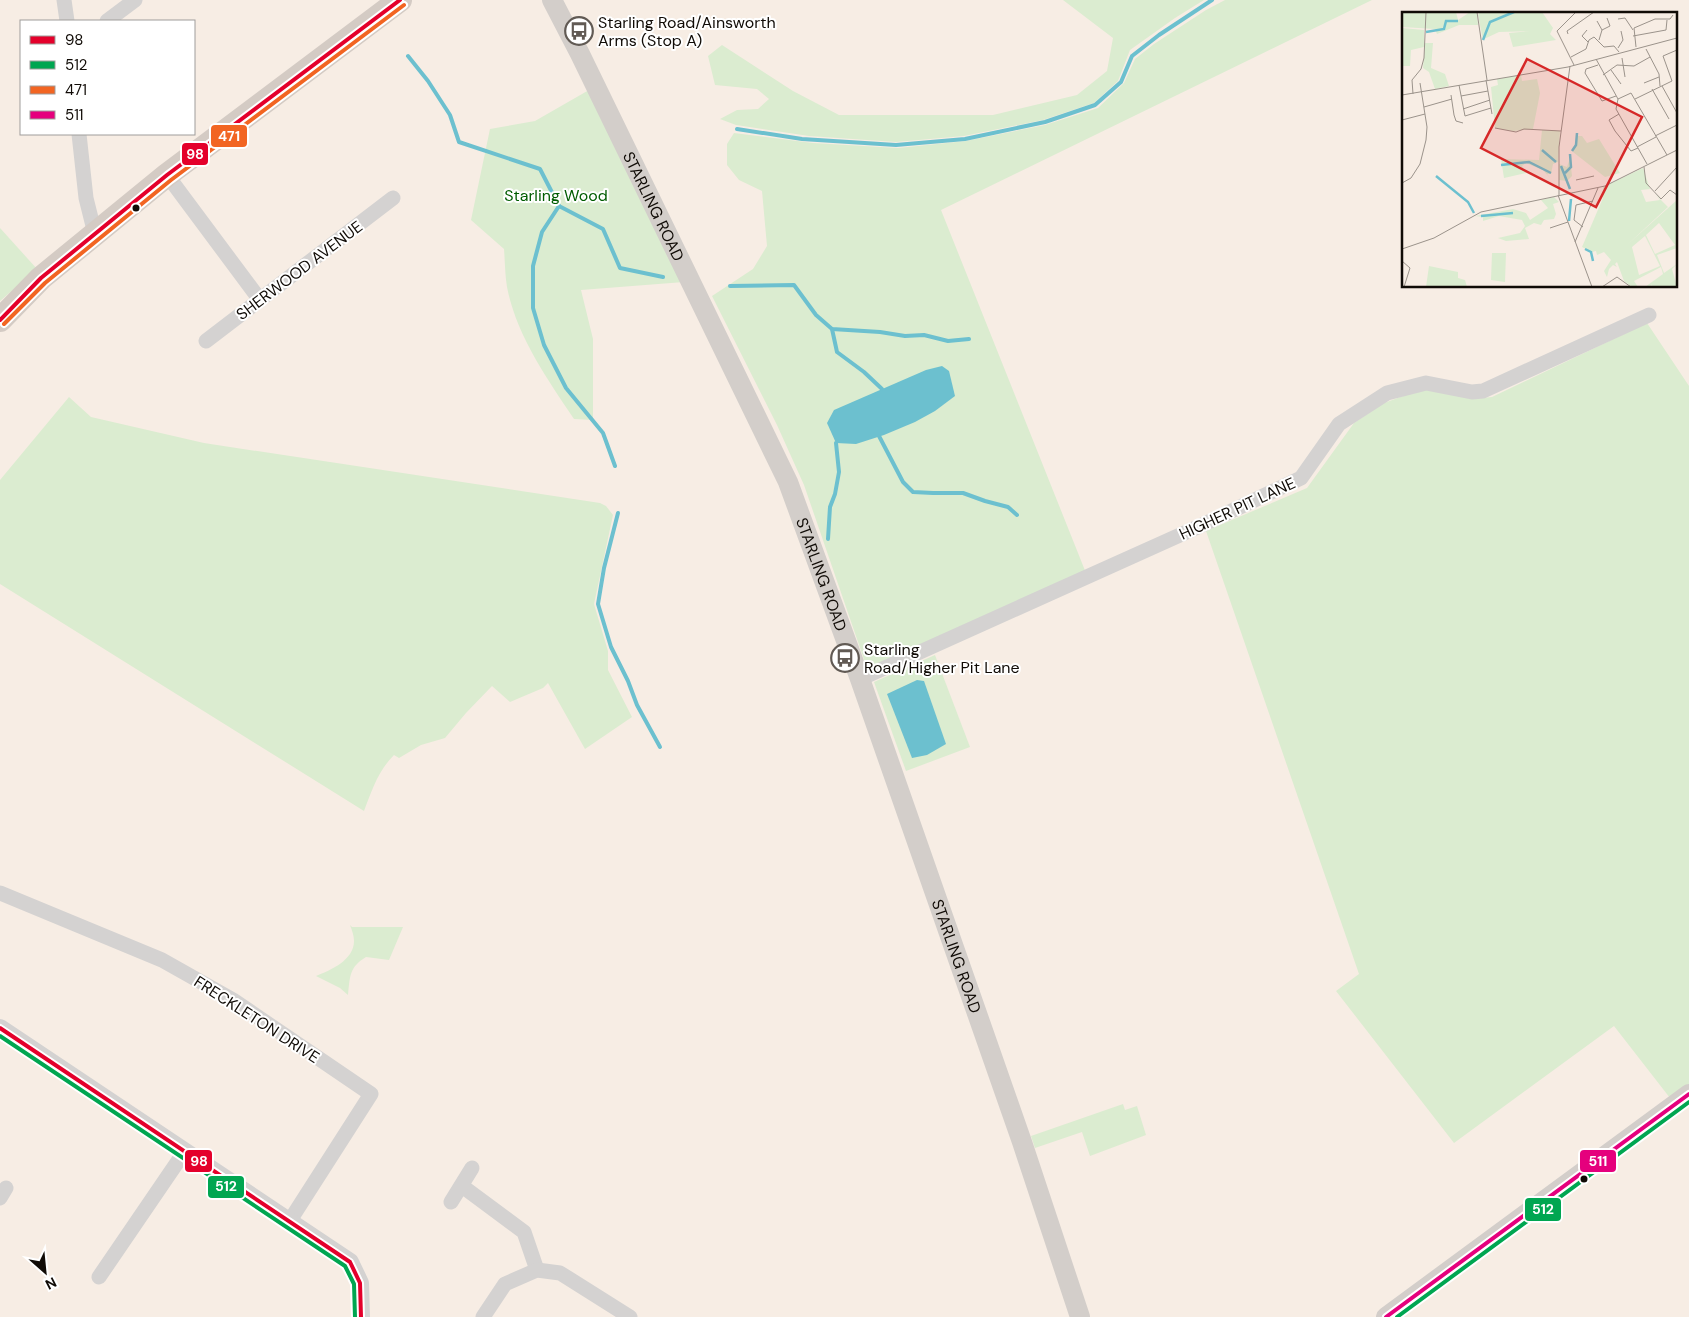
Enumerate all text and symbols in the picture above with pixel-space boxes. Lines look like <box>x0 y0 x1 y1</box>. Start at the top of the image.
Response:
place label: Starling Road/Ainsworth Arms (Stop A) <box>598 12 776 51</box>
inset map <box>1402 12 1676 288</box>
bus stop icon: Starling Road/Ainsworth Arms (Stop A) <box>564 16 594 46</box>
legend <box>20 20 195 135</box>
text: 98 <box>65 30 83 50</box>
text: 512 <box>65 55 87 75</box>
text: 471 <box>65 80 87 100</box>
text: 511 <box>65 105 84 125</box>
line badge: 471 <box>210 124 248 148</box>
text: 471 <box>218 127 240 145</box>
line badge: 98 <box>181 142 209 166</box>
text: 98 <box>186 145 204 163</box>
street label: STARLING ROAD <box>618 148 689 265</box>
park label: Starling Wood <box>504 185 608 206</box>
unlabelled marker <box>131 203 141 213</box>
street label: SHERWOOD AVENUE <box>232 216 367 325</box>
street label: HIGHER PIT LANE <box>1176 472 1299 545</box>
street label: STARLING ROAD <box>791 515 852 634</box>
place label: Starling Road/Higher Pit Lane <box>864 639 1020 678</box>
bus stop icon: Starling Road/Higher Pit Lane <box>830 643 860 673</box>
street label: STARLING ROAD <box>927 896 986 1016</box>
street label: FRECKLETON DRIVE <box>190 971 323 1068</box>
line badge: 98 <box>184 1149 213 1173</box>
line badge: 511 <box>1579 1149 1617 1173</box>
text: 98 <box>190 1152 208 1170</box>
text: 511 <box>1589 1152 1607 1170</box>
unlabelled marker <box>1579 1174 1589 1184</box>
line badge: 512 <box>207 1175 245 1199</box>
text: 512 <box>215 1177 237 1195</box>
line badge: 512 <box>1524 1197 1562 1222</box>
text: 512 <box>1532 1200 1554 1218</box>
north arrow <box>20 1247 70 1297</box>
text: N <box>42 1273 60 1294</box>

